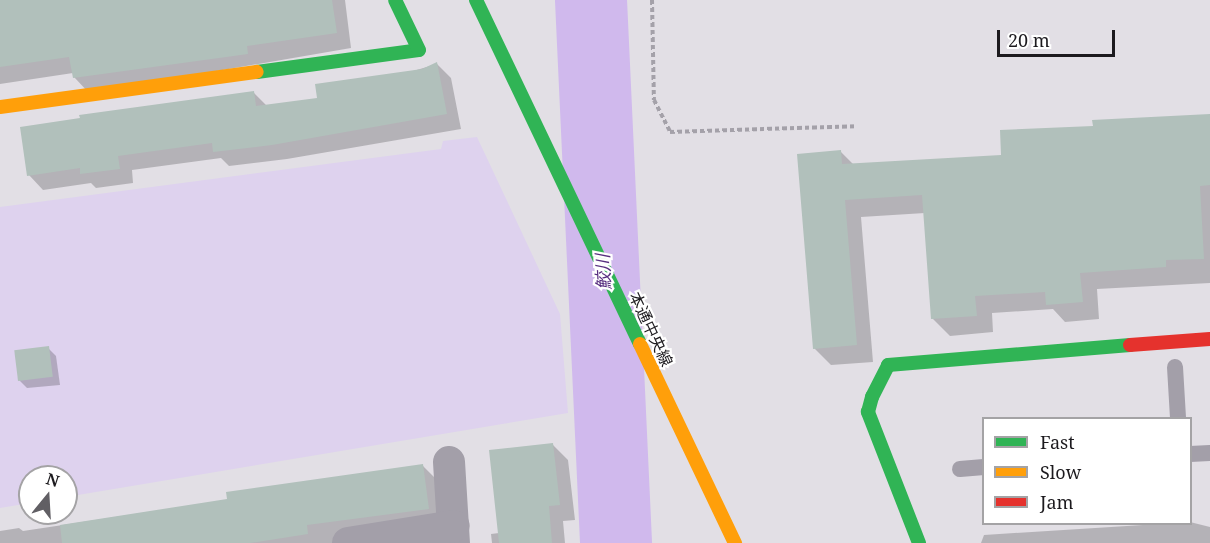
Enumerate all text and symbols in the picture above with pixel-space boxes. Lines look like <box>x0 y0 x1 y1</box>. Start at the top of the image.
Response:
scale bar <box>1000 18 1118 56</box>
text: 20 m <box>1008 28 1050 52</box>
water label: 鮫川 <box>591 253 615 291</box>
street label: 本通中央線 <box>625 289 677 369</box>
legend <box>982 417 1192 525</box>
text: Fast <box>1040 430 1075 454</box>
text: Slow <box>1040 460 1081 484</box>
north arrow <box>18 465 78 525</box>
text: N <box>44 467 62 492</box>
text: Jam <box>1040 490 1074 514</box>

